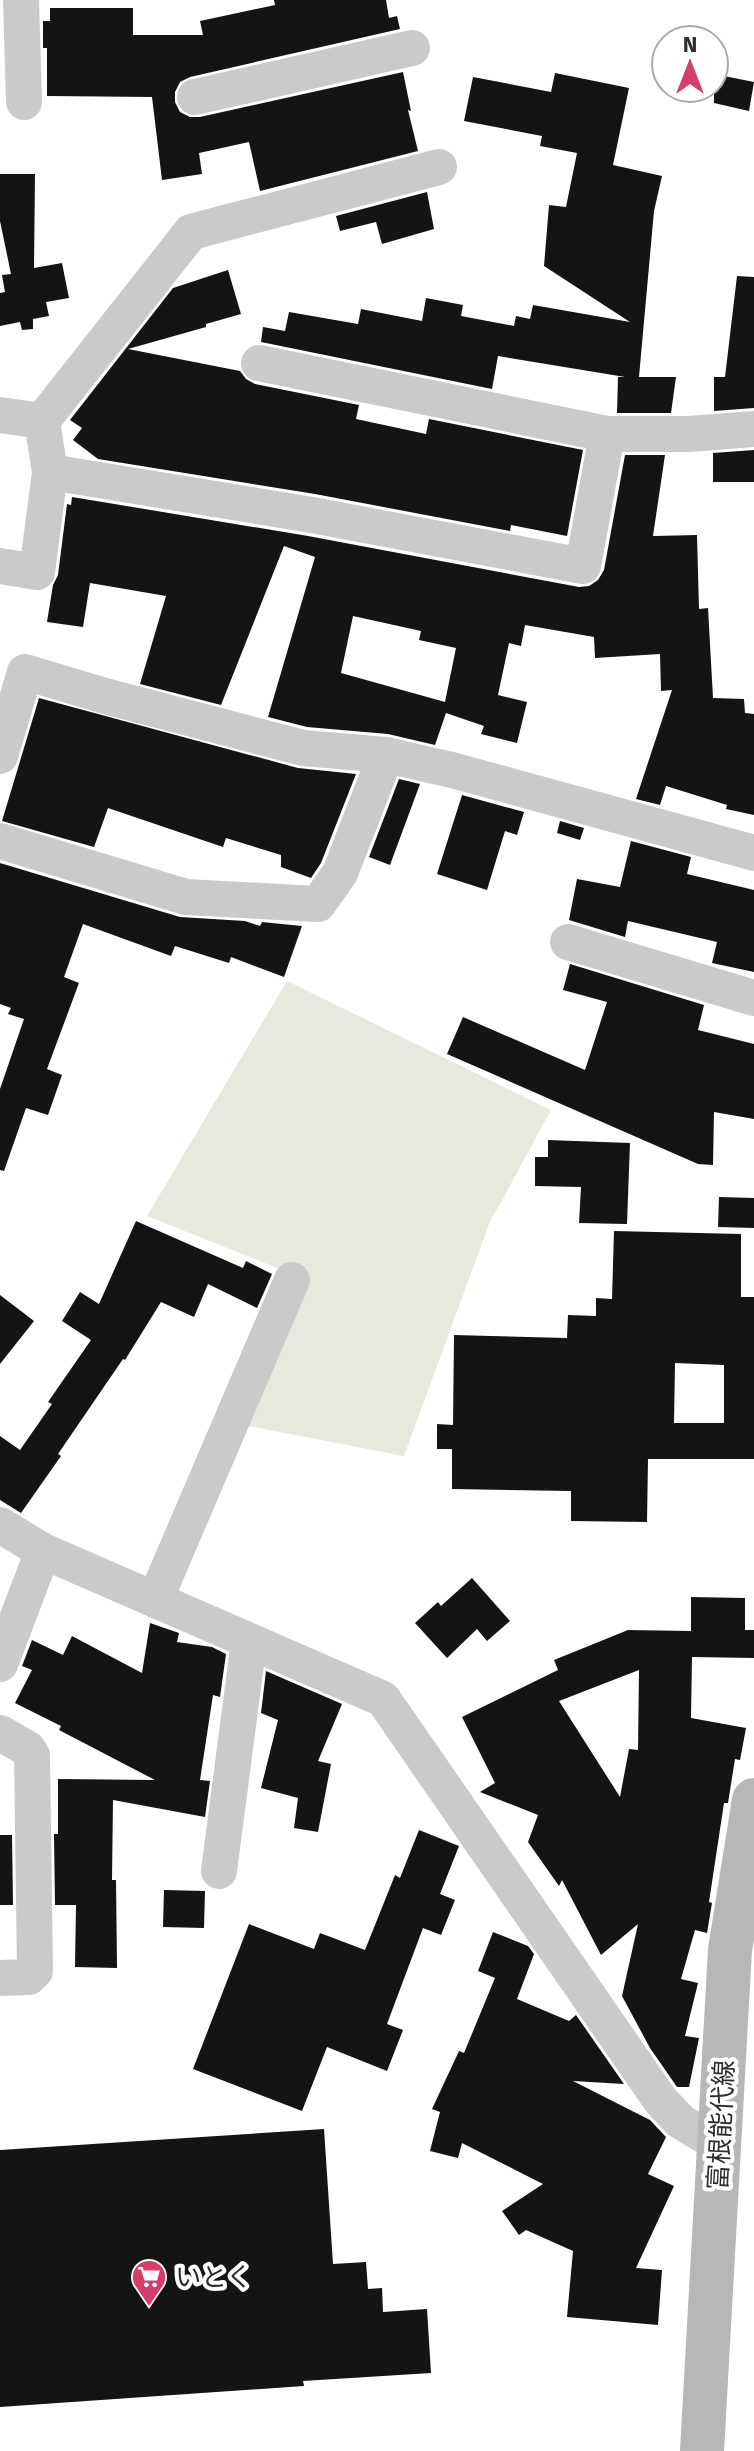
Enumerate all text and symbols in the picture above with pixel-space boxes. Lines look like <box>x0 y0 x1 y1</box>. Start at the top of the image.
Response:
north arrow <box>650 24 730 104</box>
text: N <box>683 31 697 58</box>
street label: 富根能代線 <box>703 2059 740 2191</box>
supermarket icon: いとく <box>130 2258 168 2308</box>
place label: いとく <box>175 2262 252 2293</box>

